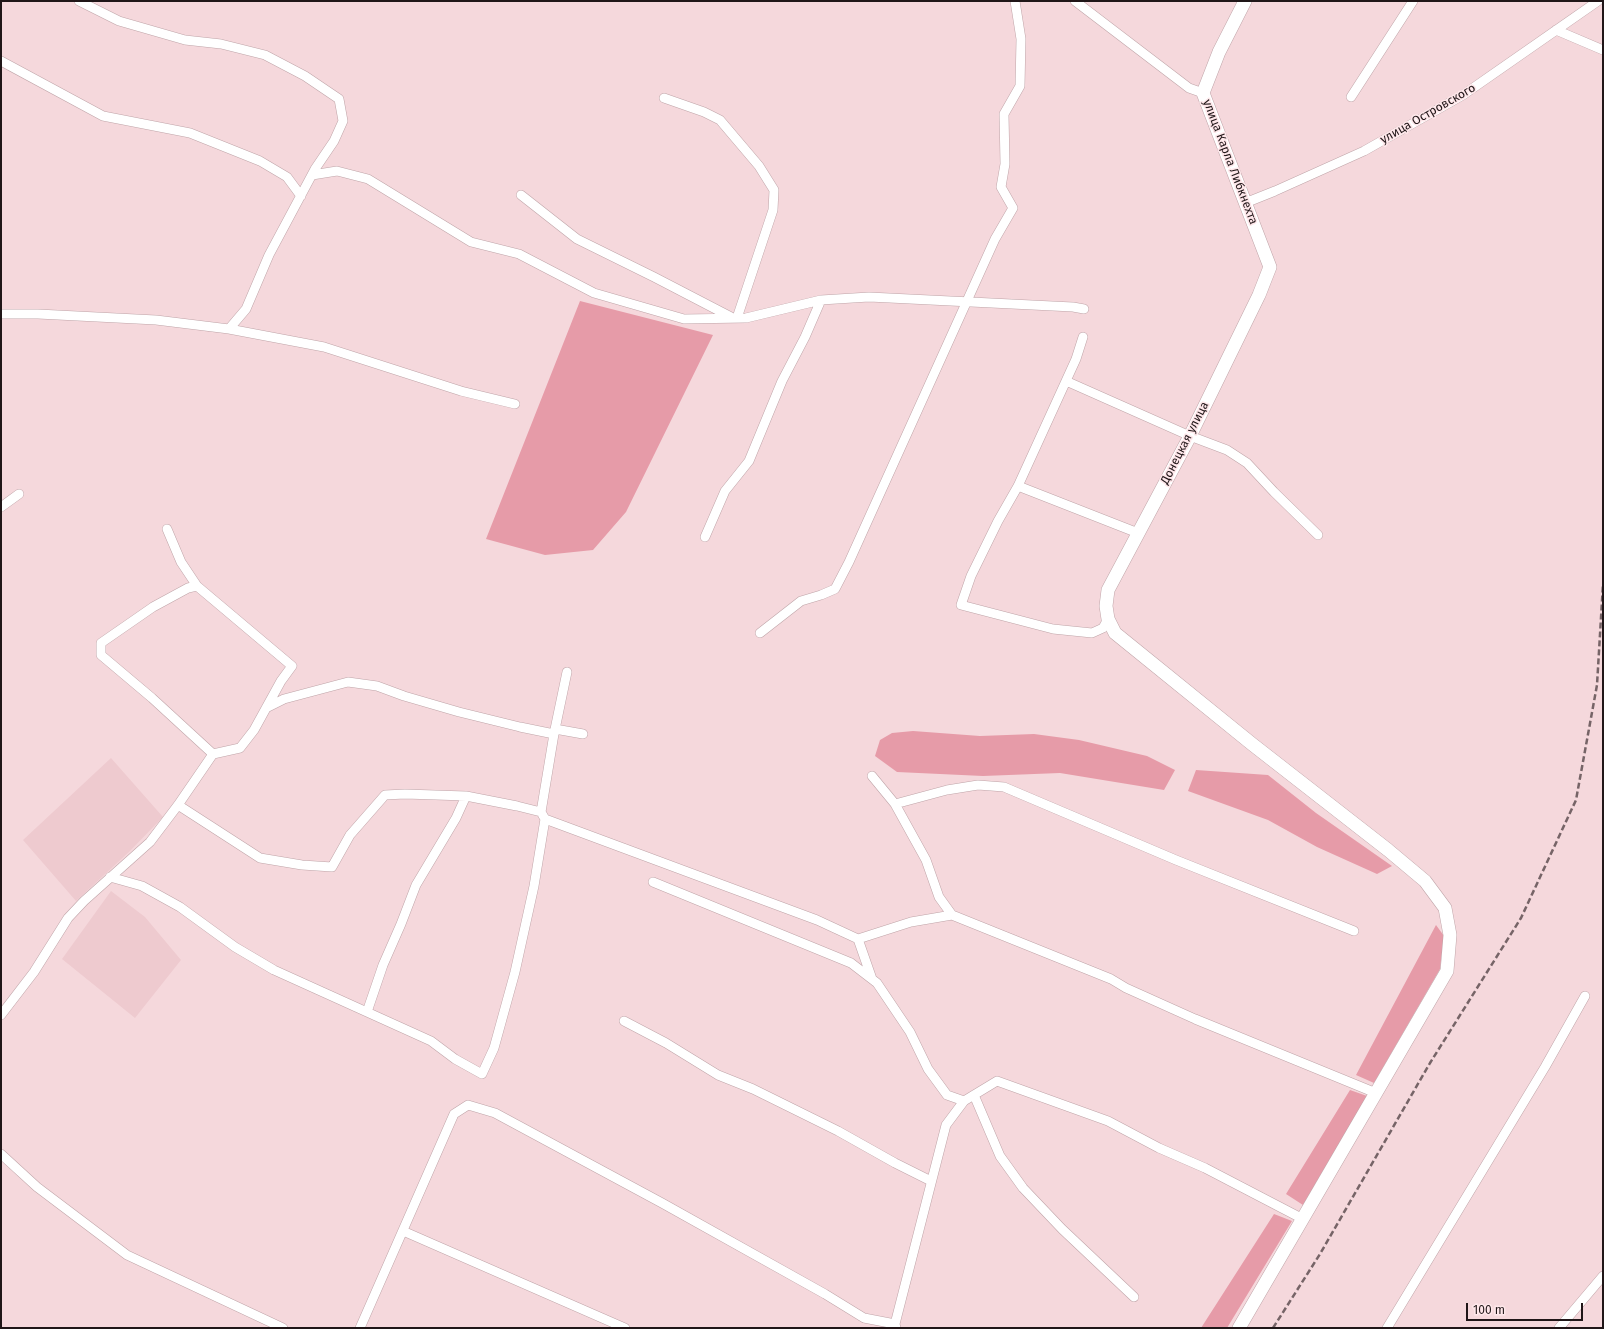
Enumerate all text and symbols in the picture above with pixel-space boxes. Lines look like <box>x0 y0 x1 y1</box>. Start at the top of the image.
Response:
street label: улица Островского <box>1378 81 1478 147</box>
street label: улица Карла Либкнехта <box>1199 97 1261 227</box>
street label: Донецкая улица <box>1158 399 1212 487</box>
scale bar <box>1468 1295 1585 1321</box>
text: 100 m <box>1473 1303 1505 1317</box>

